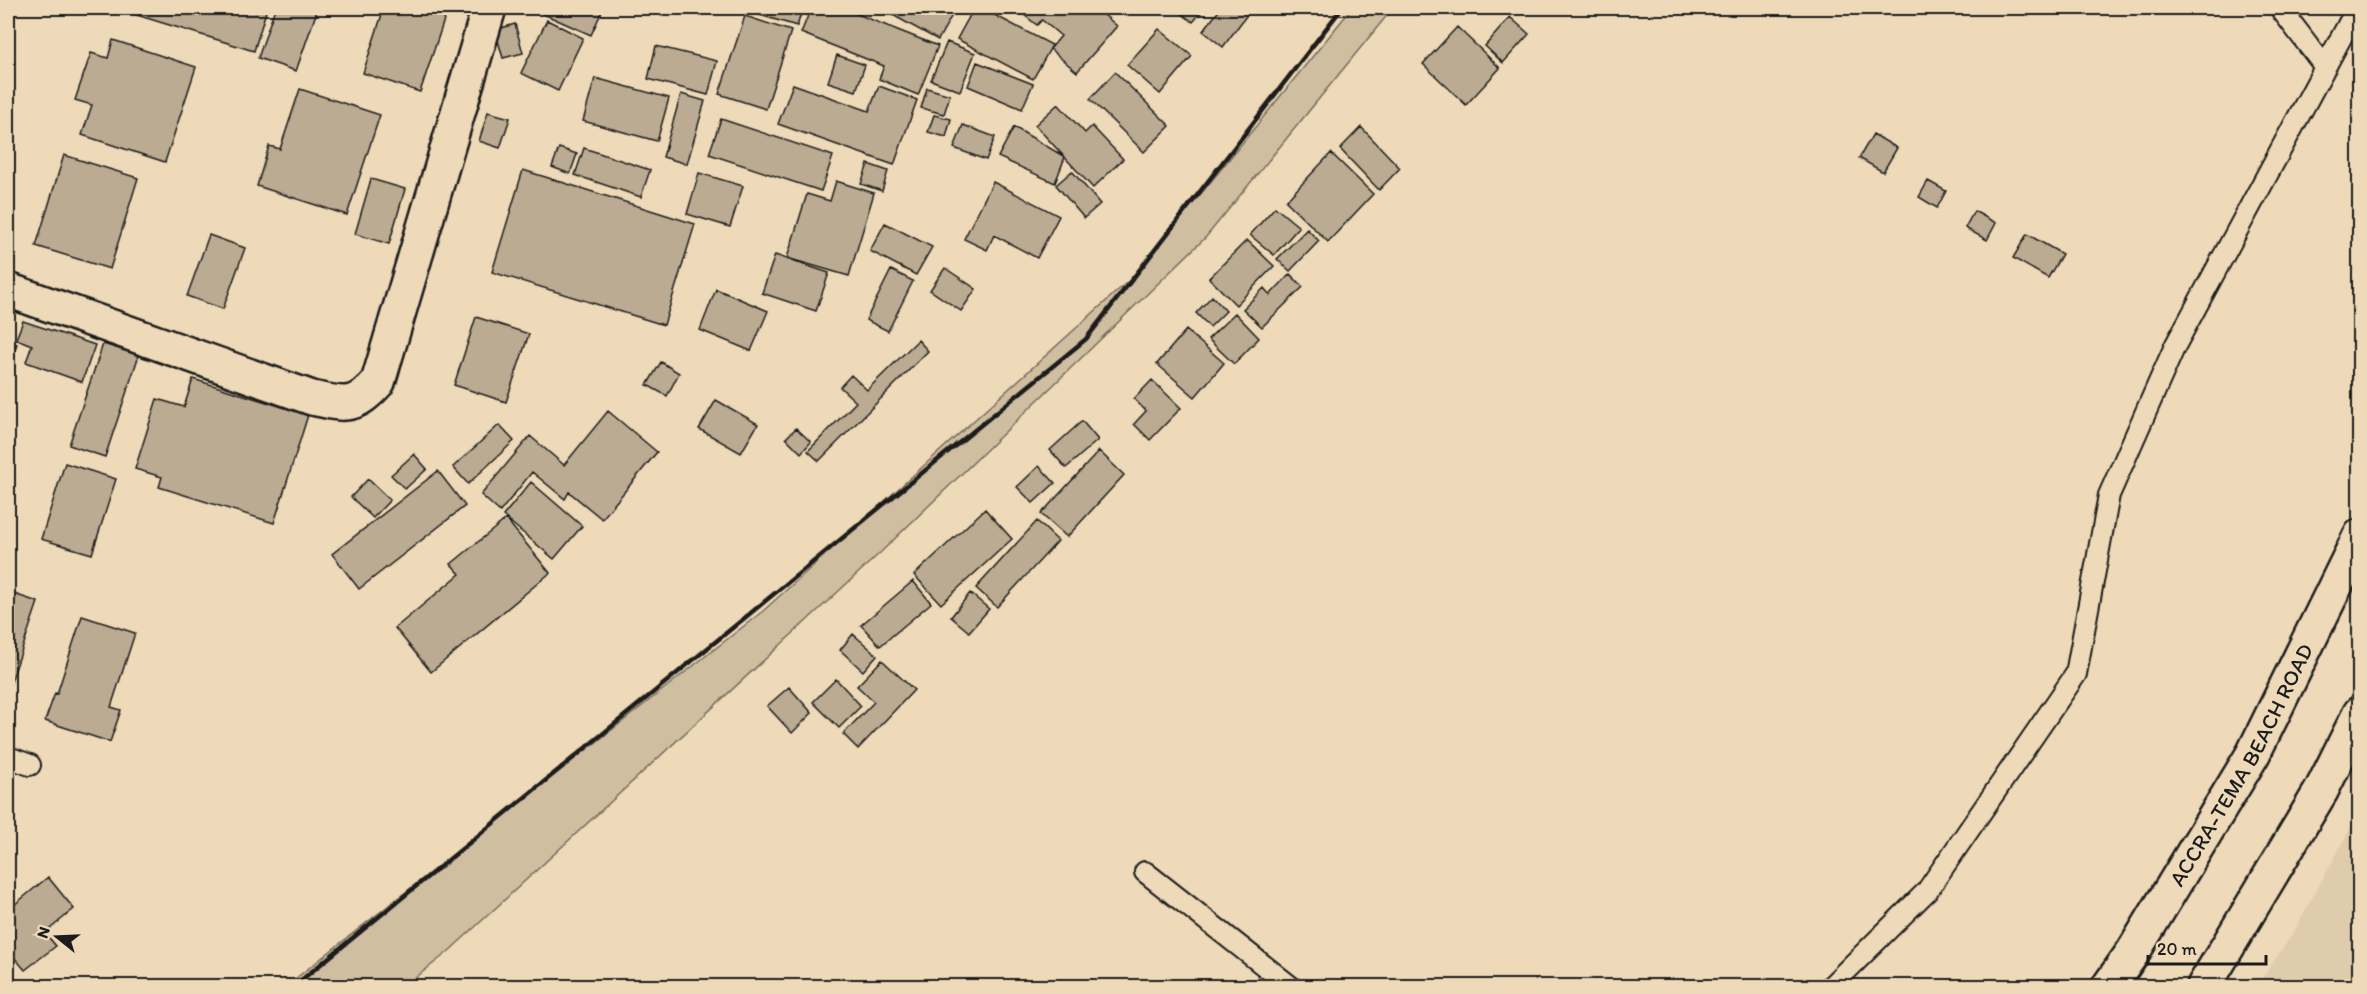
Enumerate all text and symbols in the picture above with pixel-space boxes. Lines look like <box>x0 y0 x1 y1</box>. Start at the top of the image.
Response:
street label: ACCRA-TEMA BEACH ROAD <box>2163 639 2319 891</box>
north arrow <box>27 907 87 967</box>
text: N <box>33 924 54 941</box>
scale bar <box>2148 928 2266 966</box>
text: 20 m <box>2157 938 2197 960</box>

